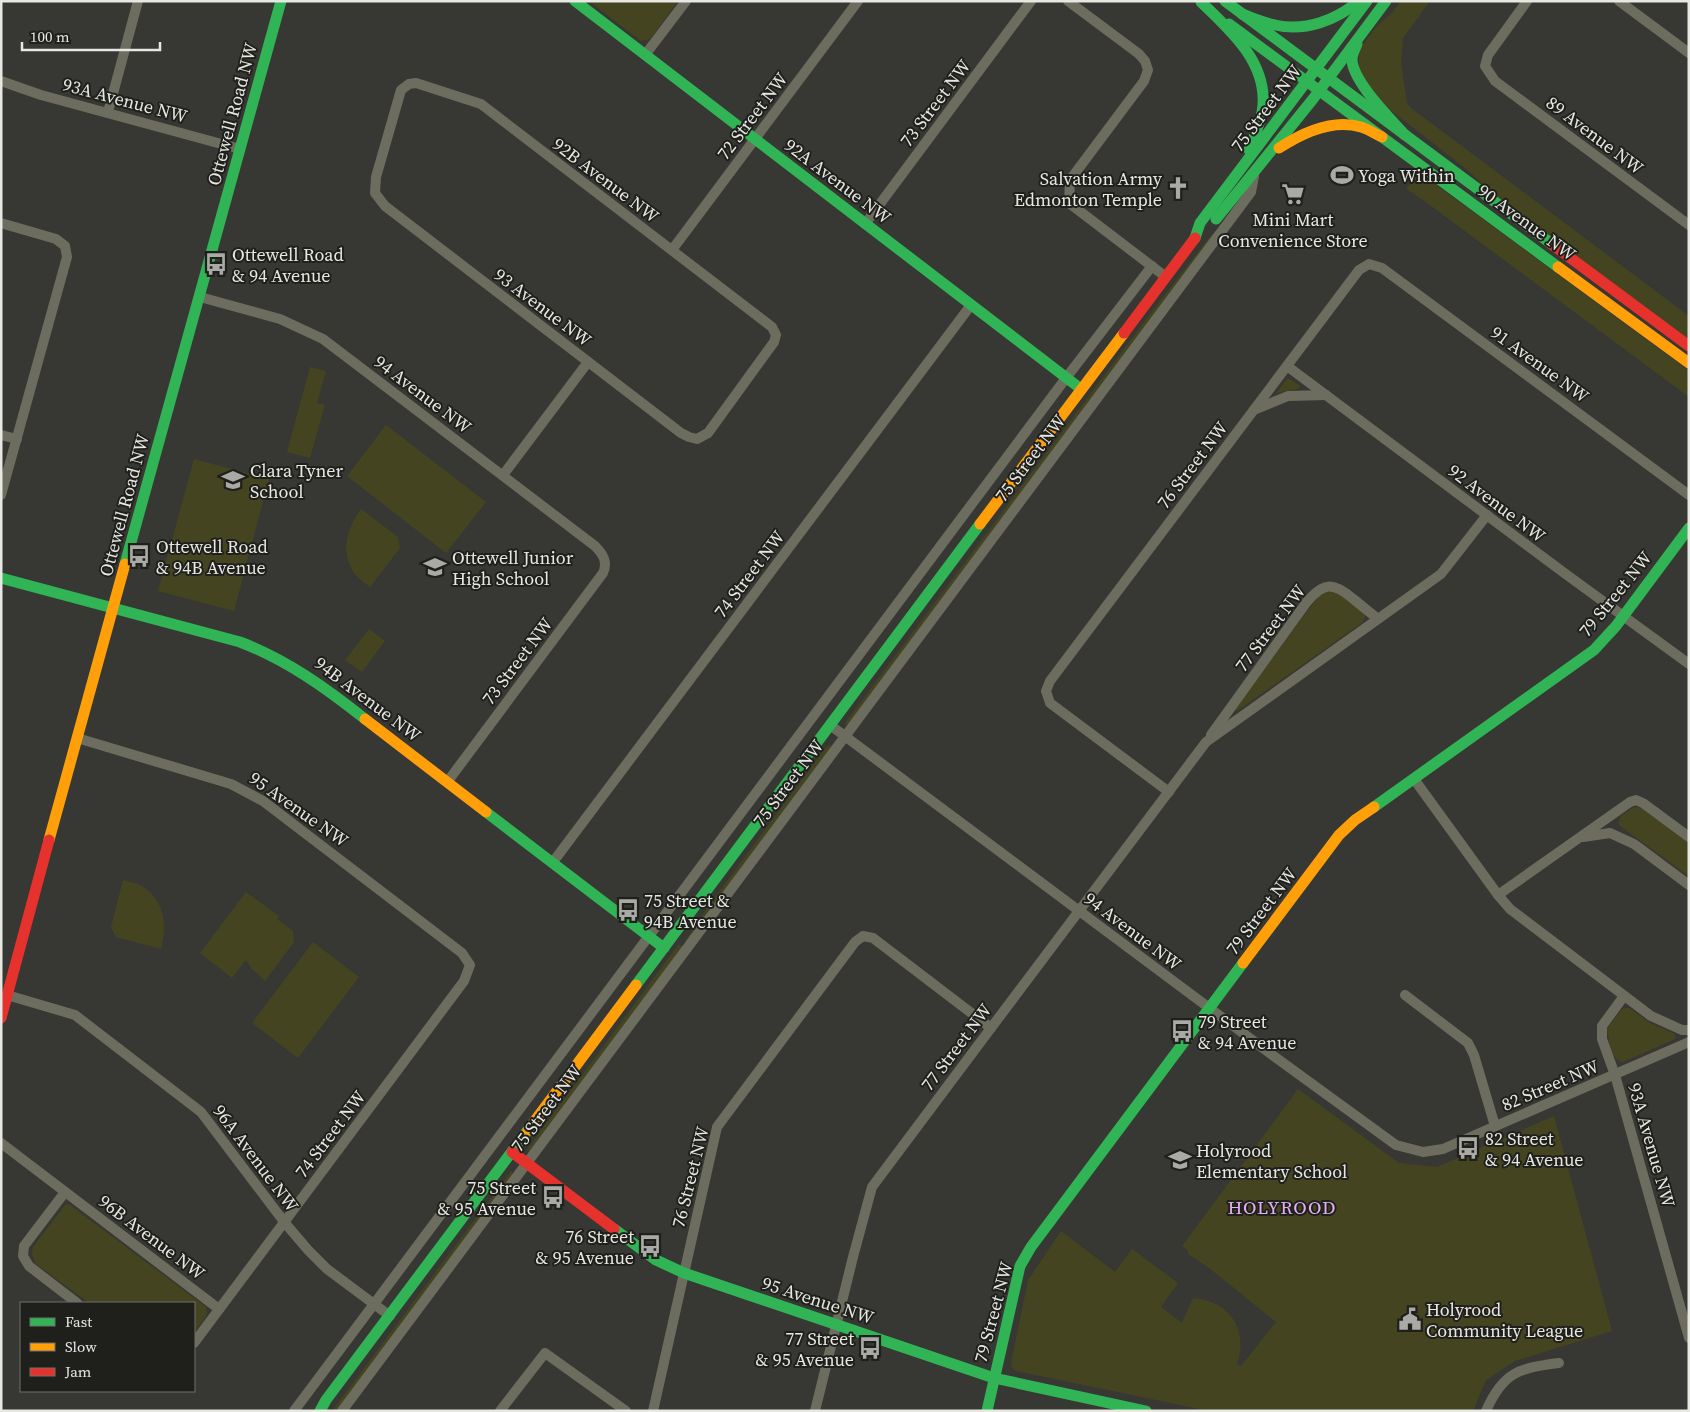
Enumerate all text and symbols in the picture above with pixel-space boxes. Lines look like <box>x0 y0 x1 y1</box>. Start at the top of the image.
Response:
scale bar <box>22 20 160 52</box>
text: 100 m <box>30 26 70 47</box>
street label: Ottewell Road NW <box>201 39 263 188</box>
street label: 73 Street NW <box>894 54 977 152</box>
street label: 75 Street NW <box>1225 59 1308 157</box>
street label: 72 Street NW <box>711 67 794 165</box>
street label: 93A Avenue NW <box>60 71 191 129</box>
street label: 89 Avenue NW <box>1541 90 1649 180</box>
street label: 92B Avenue NW <box>548 132 665 229</box>
street label: 92A Avenue NW <box>779 133 897 230</box>
sports icon: Yoga Within <box>1329 162 1355 188</box>
place label: Yoga Within <box>1358 163 1455 188</box>
place label: Salvation Army Edmonton Temple <box>1014 166 1163 212</box>
church icon: Salvation Army Edmonton Temple <box>1165 175 1191 201</box>
street label: 90 Avenue NW <box>1473 178 1582 267</box>
supermarket icon: Mini Mart Convenience Store <box>1280 181 1306 207</box>
place label: Mini Mart Convenience Store <box>1218 207 1368 253</box>
place label: Ottewell Road & 94 Avenue <box>232 242 344 288</box>
bus stop icon: Ottewell Road & 94 Avenue <box>203 251 229 277</box>
street label: 93 Avenue NW <box>489 262 597 352</box>
street label: 91 Avenue NW <box>1486 320 1595 409</box>
street label: 94 Avenue NW <box>369 349 477 439</box>
street label: 75 Street NW <box>989 409 1072 507</box>
street label: 76 Street NW <box>1151 416 1234 514</box>
street label: Ottewell Road NW <box>93 430 155 579</box>
place label: Clara Tyner School <box>250 458 343 504</box>
street label: 92 Avenue NW <box>1443 458 1551 548</box>
school or university icon: Clara Tyner School <box>220 467 246 493</box>
street label: 74 Street NW <box>708 525 791 623</box>
place label: Ottewell Road & 94B Avenue <box>156 534 268 580</box>
bus stop icon: Ottewell Road & 94B Avenue <box>126 543 152 569</box>
place label: Ottewell Junior High School <box>452 545 574 591</box>
street label: 79 Street NW <box>1573 545 1658 642</box>
school or university icon: Ottewell Junior High School <box>422 554 448 580</box>
street label: 77 Street NW <box>1229 579 1312 677</box>
street label: 73 Street NW <box>476 612 559 710</box>
street label: 94B Avenue NW <box>310 651 427 748</box>
street label: 75 Street NW <box>747 734 830 832</box>
street label: 95 Avenue NW <box>244 765 354 853</box>
street label: 79 Street NW <box>1220 862 1303 960</box>
street label: 94 Avenue NW <box>1079 886 1187 976</box>
place label: 75 Street & 94B Avenue <box>644 888 737 934</box>
bus stop icon: 75 Street & 94B Avenue <box>615 897 641 923</box>
street label: 77 Street NW <box>915 998 998 1096</box>
place label: 79 Street & 94 Avenue <box>1198 1009 1296 1055</box>
bus stop icon: 79 Street & 94 Avenue <box>1169 1018 1195 1044</box>
street label: 82 Street NW <box>1497 1053 1603 1117</box>
street label: 75 Street NW <box>505 1059 588 1157</box>
street label: 93A Avenue NW <box>1622 1080 1682 1211</box>
street label: 74 Street NW <box>289 1085 372 1183</box>
street label: 96A Avenue NW <box>208 1099 305 1217</box>
street label: 76 Street NW <box>665 1123 715 1230</box>
place label: 82 Street & 94 Avenue <box>1485 1126 1583 1172</box>
bus stop icon: 82 Street & 94 Avenue <box>1455 1135 1481 1161</box>
place label: Holyrood Elementary School <box>1196 1138 1347 1184</box>
school or university icon: Holyrood Elementary School <box>1167 1147 1193 1173</box>
place label: 75 Street & 95 Avenue <box>438 1175 536 1221</box>
bus stop icon: 75 Street & 95 Avenue <box>540 1184 566 1210</box>
street label: 96B Avenue NW <box>94 1189 211 1286</box>
district label: HOLYROOD <box>1228 1194 1336 1220</box>
place label: 76 Street & 95 Avenue <box>536 1224 634 1270</box>
bus stop icon: 76 Street & 95 Avenue <box>637 1233 663 1259</box>
street label: 79 Street NW <box>968 1258 1019 1365</box>
street label: 95 Avenue NW <box>759 1270 878 1330</box>
place label: Holyrood Community League <box>1426 1297 1583 1343</box>
legend <box>20 1302 195 1392</box>
public building icon: Holyrood Community League <box>1397 1306 1423 1332</box>
text: Fast <box>65 1311 92 1332</box>
place label: 77 Street & 95 Avenue <box>756 1326 854 1372</box>
bus stop icon: 77 Street & 95 Avenue <box>857 1335 883 1361</box>
text: Slow <box>65 1336 97 1357</box>
text: Jam <box>64 1361 92 1382</box>

